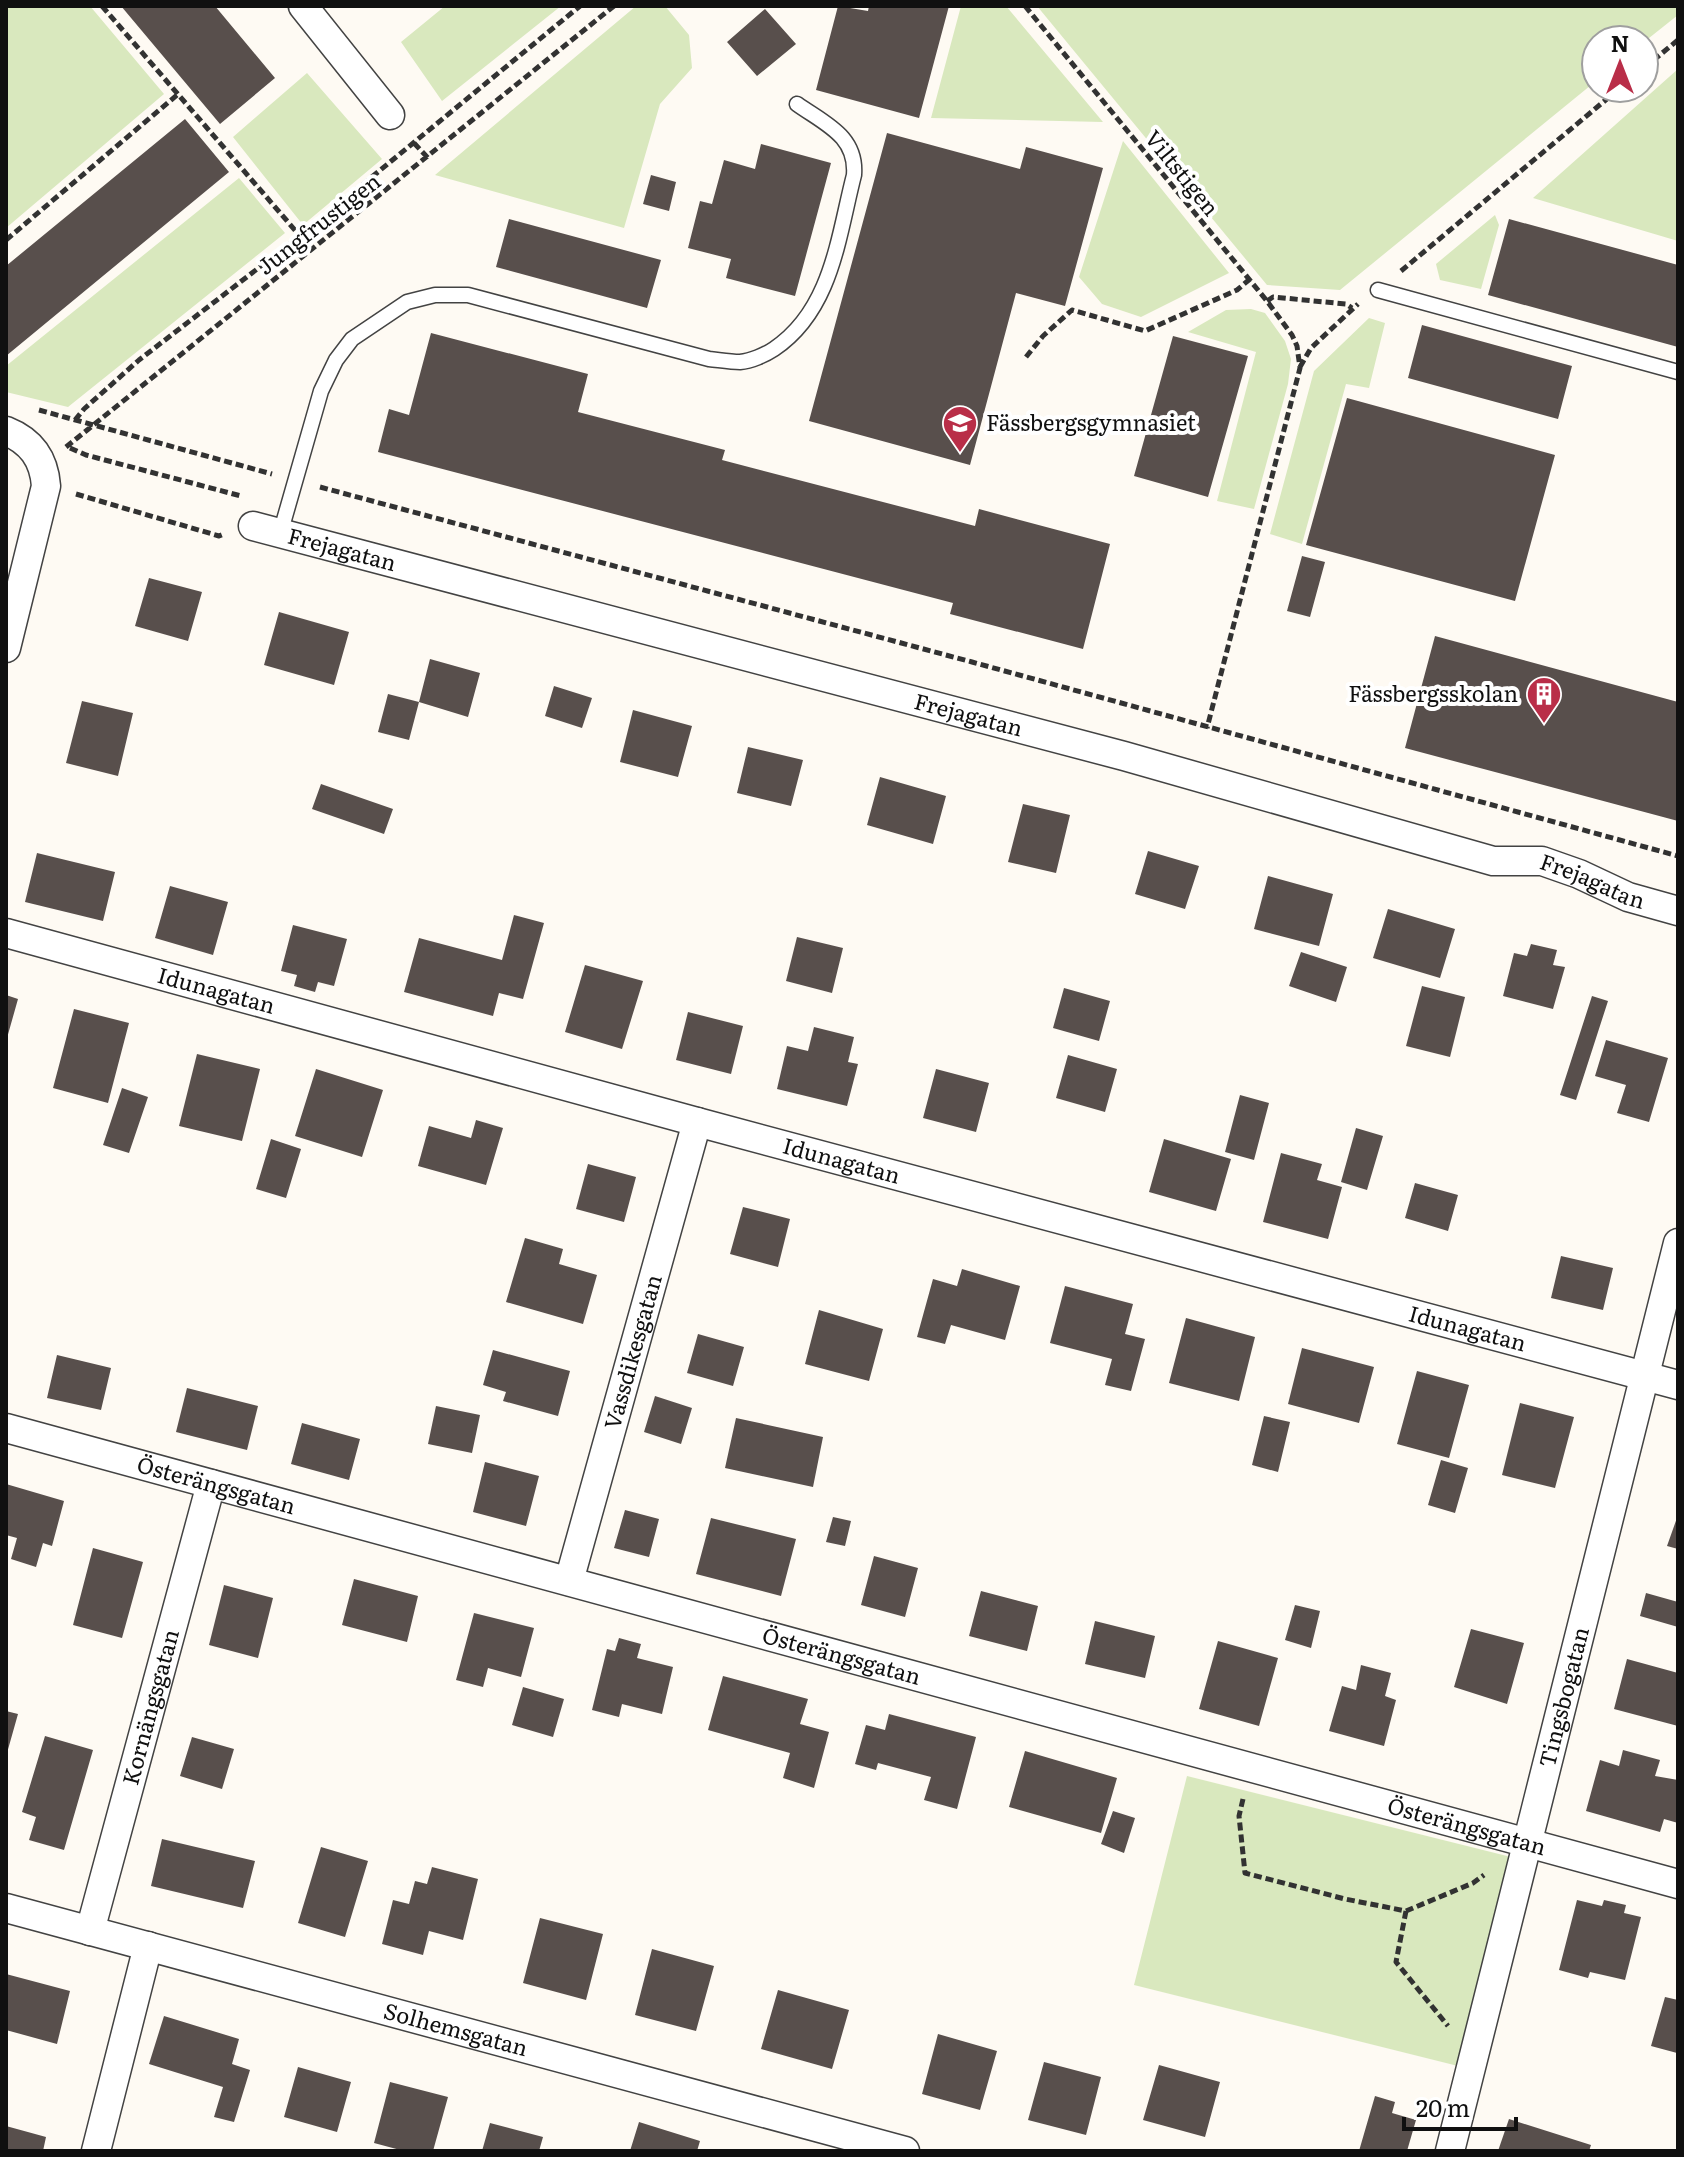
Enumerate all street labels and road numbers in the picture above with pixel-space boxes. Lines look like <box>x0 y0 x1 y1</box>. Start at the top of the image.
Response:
street label: Viltstigen <box>1138 122 1228 222</box>
street label: Jungfrustigen <box>249 164 387 282</box>
street label: Frejagatan <box>284 518 400 578</box>
street label: Frejagatan <box>911 683 1027 744</box>
street label: Frejagatan <box>1536 844 1649 916</box>
street label: Idunagatan <box>154 957 279 1021</box>
street label: Idunagatan <box>779 1128 904 1191</box>
street label: Vassdikesgatan <box>594 1270 669 1433</box>
street label: Idunagatan <box>1405 1296 1530 1359</box>
street label: Österängsgatan <box>134 1447 300 1521</box>
street label: Österängsgatan <box>759 1617 925 1692</box>
street label: Tingsbogatan <box>1529 1623 1596 1770</box>
street label: Kornängsgatan <box>112 1625 186 1788</box>
street label: Österängsgatan <box>1384 1788 1550 1862</box>
street label: Solhemsgatan <box>381 1993 532 2063</box>

